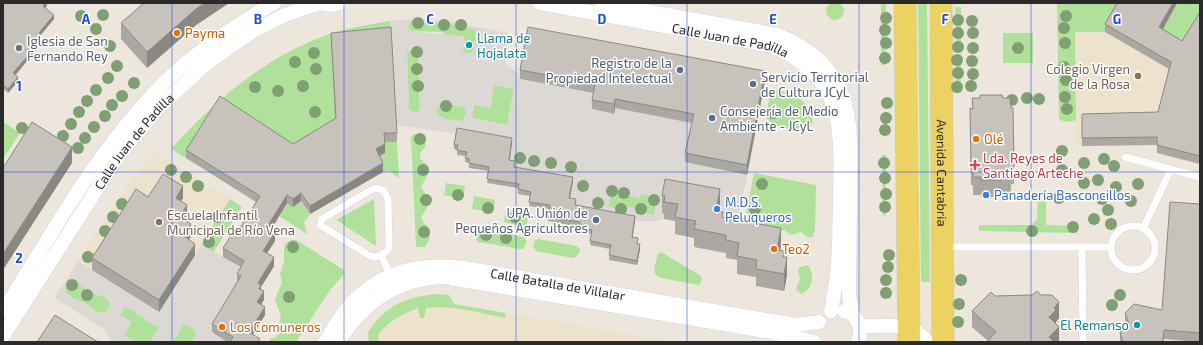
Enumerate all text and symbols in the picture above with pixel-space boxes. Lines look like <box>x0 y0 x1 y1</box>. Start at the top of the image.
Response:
text: A <box>82 11 91 27</box>
text: B <box>254 11 262 27</box>
text: C <box>426 11 434 27</box>
text: D <box>598 11 607 27</box>
text: E <box>769 11 777 27</box>
text: F <box>941 11 949 27</box>
text: G <box>1113 11 1121 27</box>
street label: Calle Juan de Padilla <box>671 20 792 61</box>
place label: Payma <box>185 25 225 41</box>
marker: Payma <box>172 28 182 38</box>
place label: Llama de Hojalata <box>477 30 531 61</box>
place label: Iglesia de San Fernando Rey <box>27 33 108 64</box>
marker: Llama de Hojalata <box>464 40 474 50</box>
marker: Iglesia de San Fernando Rey <box>14 43 24 53</box>
place label: Registro de la Propiedad Intelectual <box>546 55 672 86</box>
place label: Colegio Virgen de la Rosa <box>1046 61 1130 92</box>
marker: Registro de la Propiedad Intelectual <box>675 65 685 75</box>
place label: Servicio Territorial de Cultura JCyL <box>761 69 869 100</box>
marker: Colegio Virgen de la Rosa <box>1133 71 1143 81</box>
text: 1 <box>16 78 22 94</box>
marker: Servicio Territorial de Cultura JCyL <box>748 79 758 89</box>
street label: Calle Juan de Padilla <box>91 90 177 192</box>
place label: Consejería de Medio Ambiente - JCyL <box>720 103 838 134</box>
marker: Consejería de Medio Ambiente - JCyL <box>707 113 717 123</box>
street label: Avenida Cantabria <box>934 119 950 227</box>
place label: Olé <box>984 131 1004 147</box>
marker: Olé <box>971 134 981 144</box>
place label: Lda. Reyes de Santiago Arteche <box>983 150 1084 181</box>
marker: Lda. Reyes de Santiago Arteche <box>970 160 980 170</box>
place label: Panadería Basconcillos <box>994 187 1131 203</box>
marker: Panadería Basconcillos <box>981 190 991 200</box>
place label: M.D.S. Peluqueros <box>725 194 792 225</box>
marker: M.D.S. Peluqueros <box>712 204 722 214</box>
place label: UPA. Unión de Pequeños Agricultores <box>455 205 588 236</box>
place label: Escuela Infantil Municipal de Río Vena <box>167 207 295 238</box>
marker: UPA. Unión de Pequeños Agricultores <box>591 215 601 225</box>
marker: Escuela Infantil Municipal de Río Vena <box>154 217 164 227</box>
place label: Teo2 <box>782 241 810 257</box>
marker: Teo2 <box>769 244 779 254</box>
text: 2 <box>15 250 23 266</box>
street label: Calle Batalla de Villalar <box>489 265 627 304</box>
place label: El Remanso <box>1060 317 1129 333</box>
place label: Los Comuneros <box>230 319 321 335</box>
marker: El Remanso <box>1132 320 1142 330</box>
marker: Los Comuneros <box>217 322 227 332</box>

